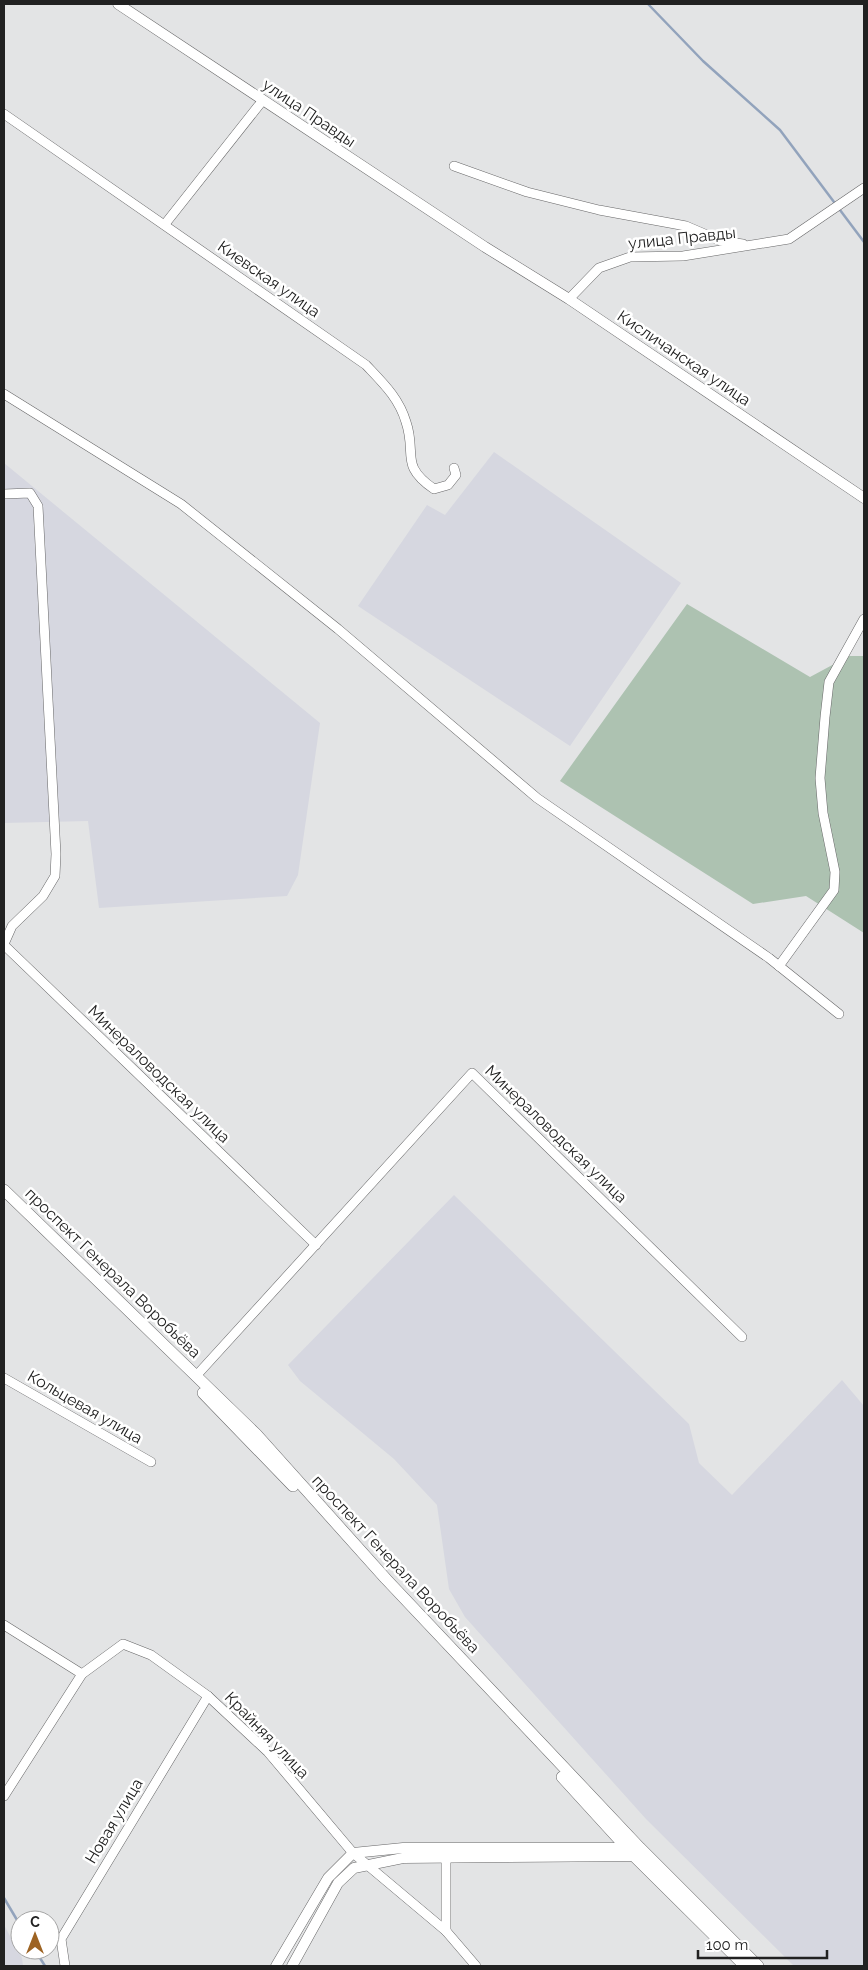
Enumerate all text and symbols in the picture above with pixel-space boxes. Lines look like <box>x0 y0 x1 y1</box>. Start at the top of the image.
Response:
street label: улица Правды <box>259 75 359 151</box>
street label: улица Правды <box>627 223 737 253</box>
street label: Киевская улица <box>214 237 324 321</box>
street label: Кисличанская улица <box>614 306 754 410</box>
street label: Минераловодская улица <box>84 1001 234 1147</box>
street label: Минераловодская улица <box>481 1061 631 1207</box>
street label: проспект Генерала Воробьёва <box>21 1184 205 1362</box>
street label: Кольцевая улица <box>24 1366 146 1448</box>
street label: проспект Генерала Воробьёва <box>308 1471 484 1657</box>
street label: Крайняя улица <box>221 1688 313 1782</box>
street label: Новая улица <box>81 1775 147 1867</box>
north arrow <box>10 1910 60 1960</box>
text: С <box>30 1914 40 1930</box>
scale bar <box>698 1928 827 1960</box>
text: 100 m <box>706 1936 748 1954</box>

